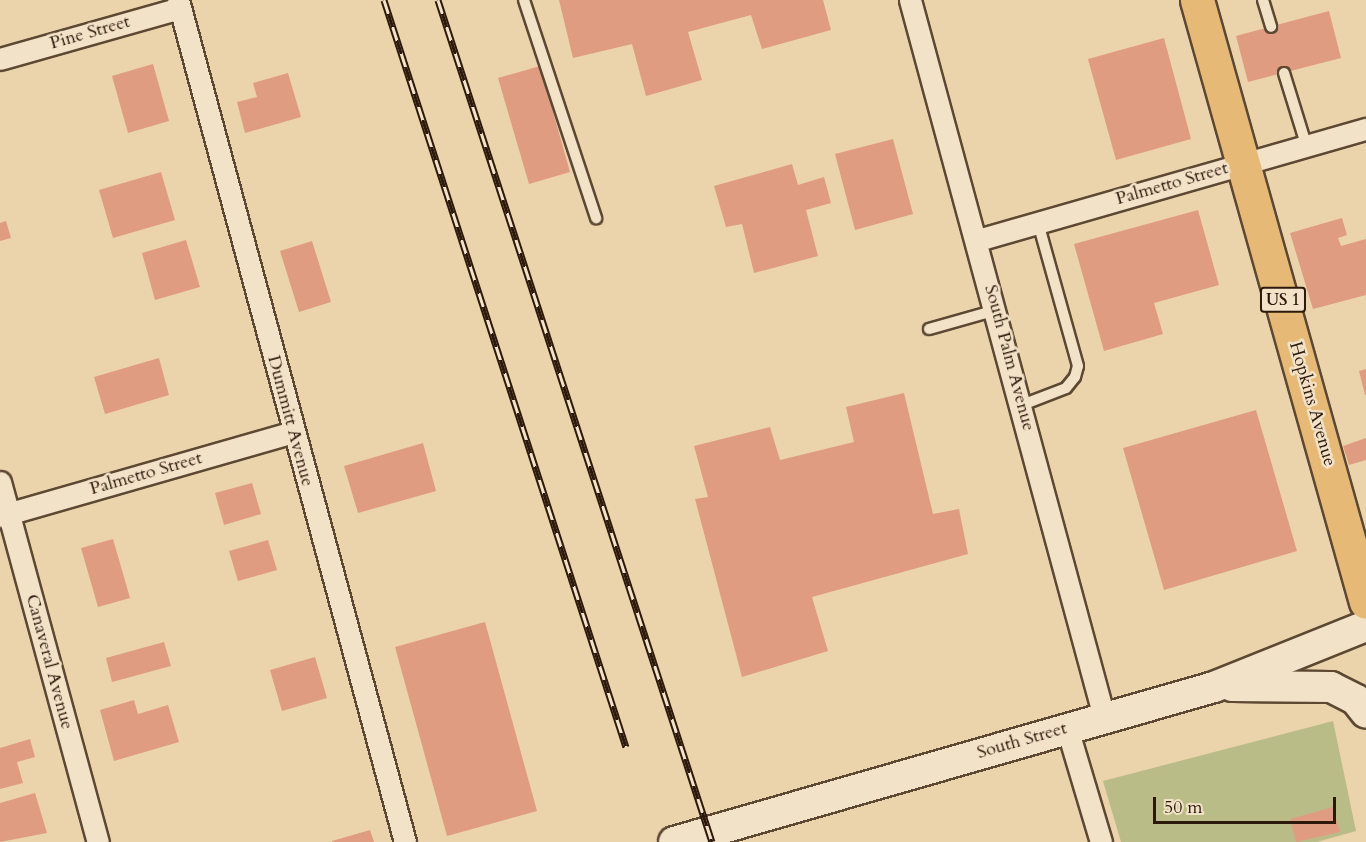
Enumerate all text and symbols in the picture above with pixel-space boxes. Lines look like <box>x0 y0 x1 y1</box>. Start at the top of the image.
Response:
street label: Pine Street <box>47 11 133 55</box>
street label: Palmetto Street <box>1113 158 1231 210</box>
street label: South Palm Avenue <box>979 283 1039 433</box>
road number: US 1 <box>1259 287 1307 313</box>
street label: Hopkins Avenue <box>1284 339 1340 469</box>
street label: Dummitt Avenue <box>262 353 318 489</box>
street label: Palmetto Street <box>87 448 205 500</box>
street label: Canaveral Avenue <box>21 592 77 732</box>
street label: South Street <box>975 718 1069 764</box>
scale bar <box>1156 785 1339 823</box>
text: 50 m <box>1164 795 1203 820</box>

